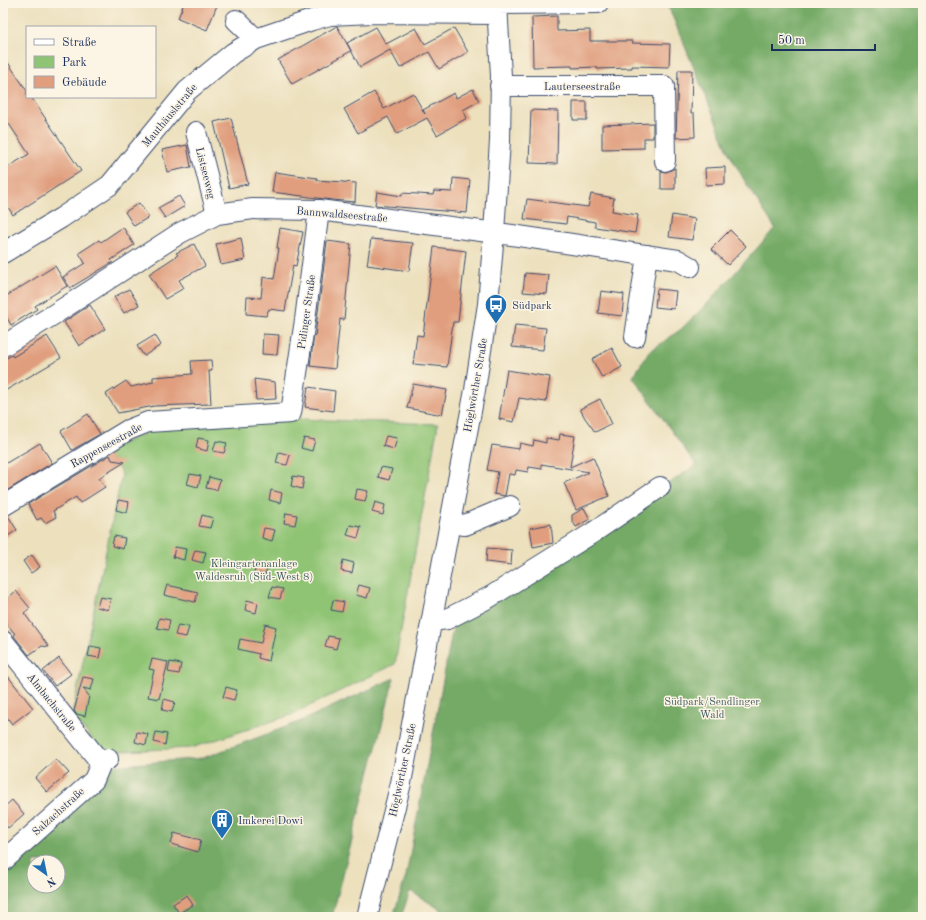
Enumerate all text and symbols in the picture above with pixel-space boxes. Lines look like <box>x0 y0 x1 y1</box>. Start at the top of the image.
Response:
legend <box>26 26 156 98</box>
scale bar <box>772 26 875 52</box>
text: 50 m <box>778 34 805 47</box>
text: Straße <box>62 37 97 49</box>
text: Park <box>62 57 87 69</box>
text: Gebäude <box>62 77 107 89</box>
street label: Mauthäuslstraße <box>141 82 200 150</box>
street label: Lauterseestraße <box>544 82 620 93</box>
street label: Listseeweg <box>193 146 216 200</box>
street label: Bannwaldseestraße <box>296 206 388 225</box>
street label: Pidinger Straße <box>297 274 318 350</box>
bus stop icon: Südpark <box>483 292 509 325</box>
place label: Südpark <box>512 301 552 312</box>
street label: Höglwörther Straße <box>463 337 490 433</box>
street label: Rappenseestraße <box>69 422 144 471</box>
park label: Kleingartenanlage Waldesruh (Süd-West 8) <box>195 559 313 583</box>
street label: Almbachstraße <box>24 672 78 734</box>
park label: Südpark/Sendlinger Wald <box>664 697 760 721</box>
street label: Höglwörther Straße <box>388 723 419 818</box>
street label: Salzachstraße <box>31 786 87 838</box>
building icon: Imkerei Dowi <box>209 807 235 840</box>
place label: Imkerei Dowi <box>238 816 303 827</box>
north arrow <box>26 854 66 894</box>
text: N <box>44 874 57 888</box>

